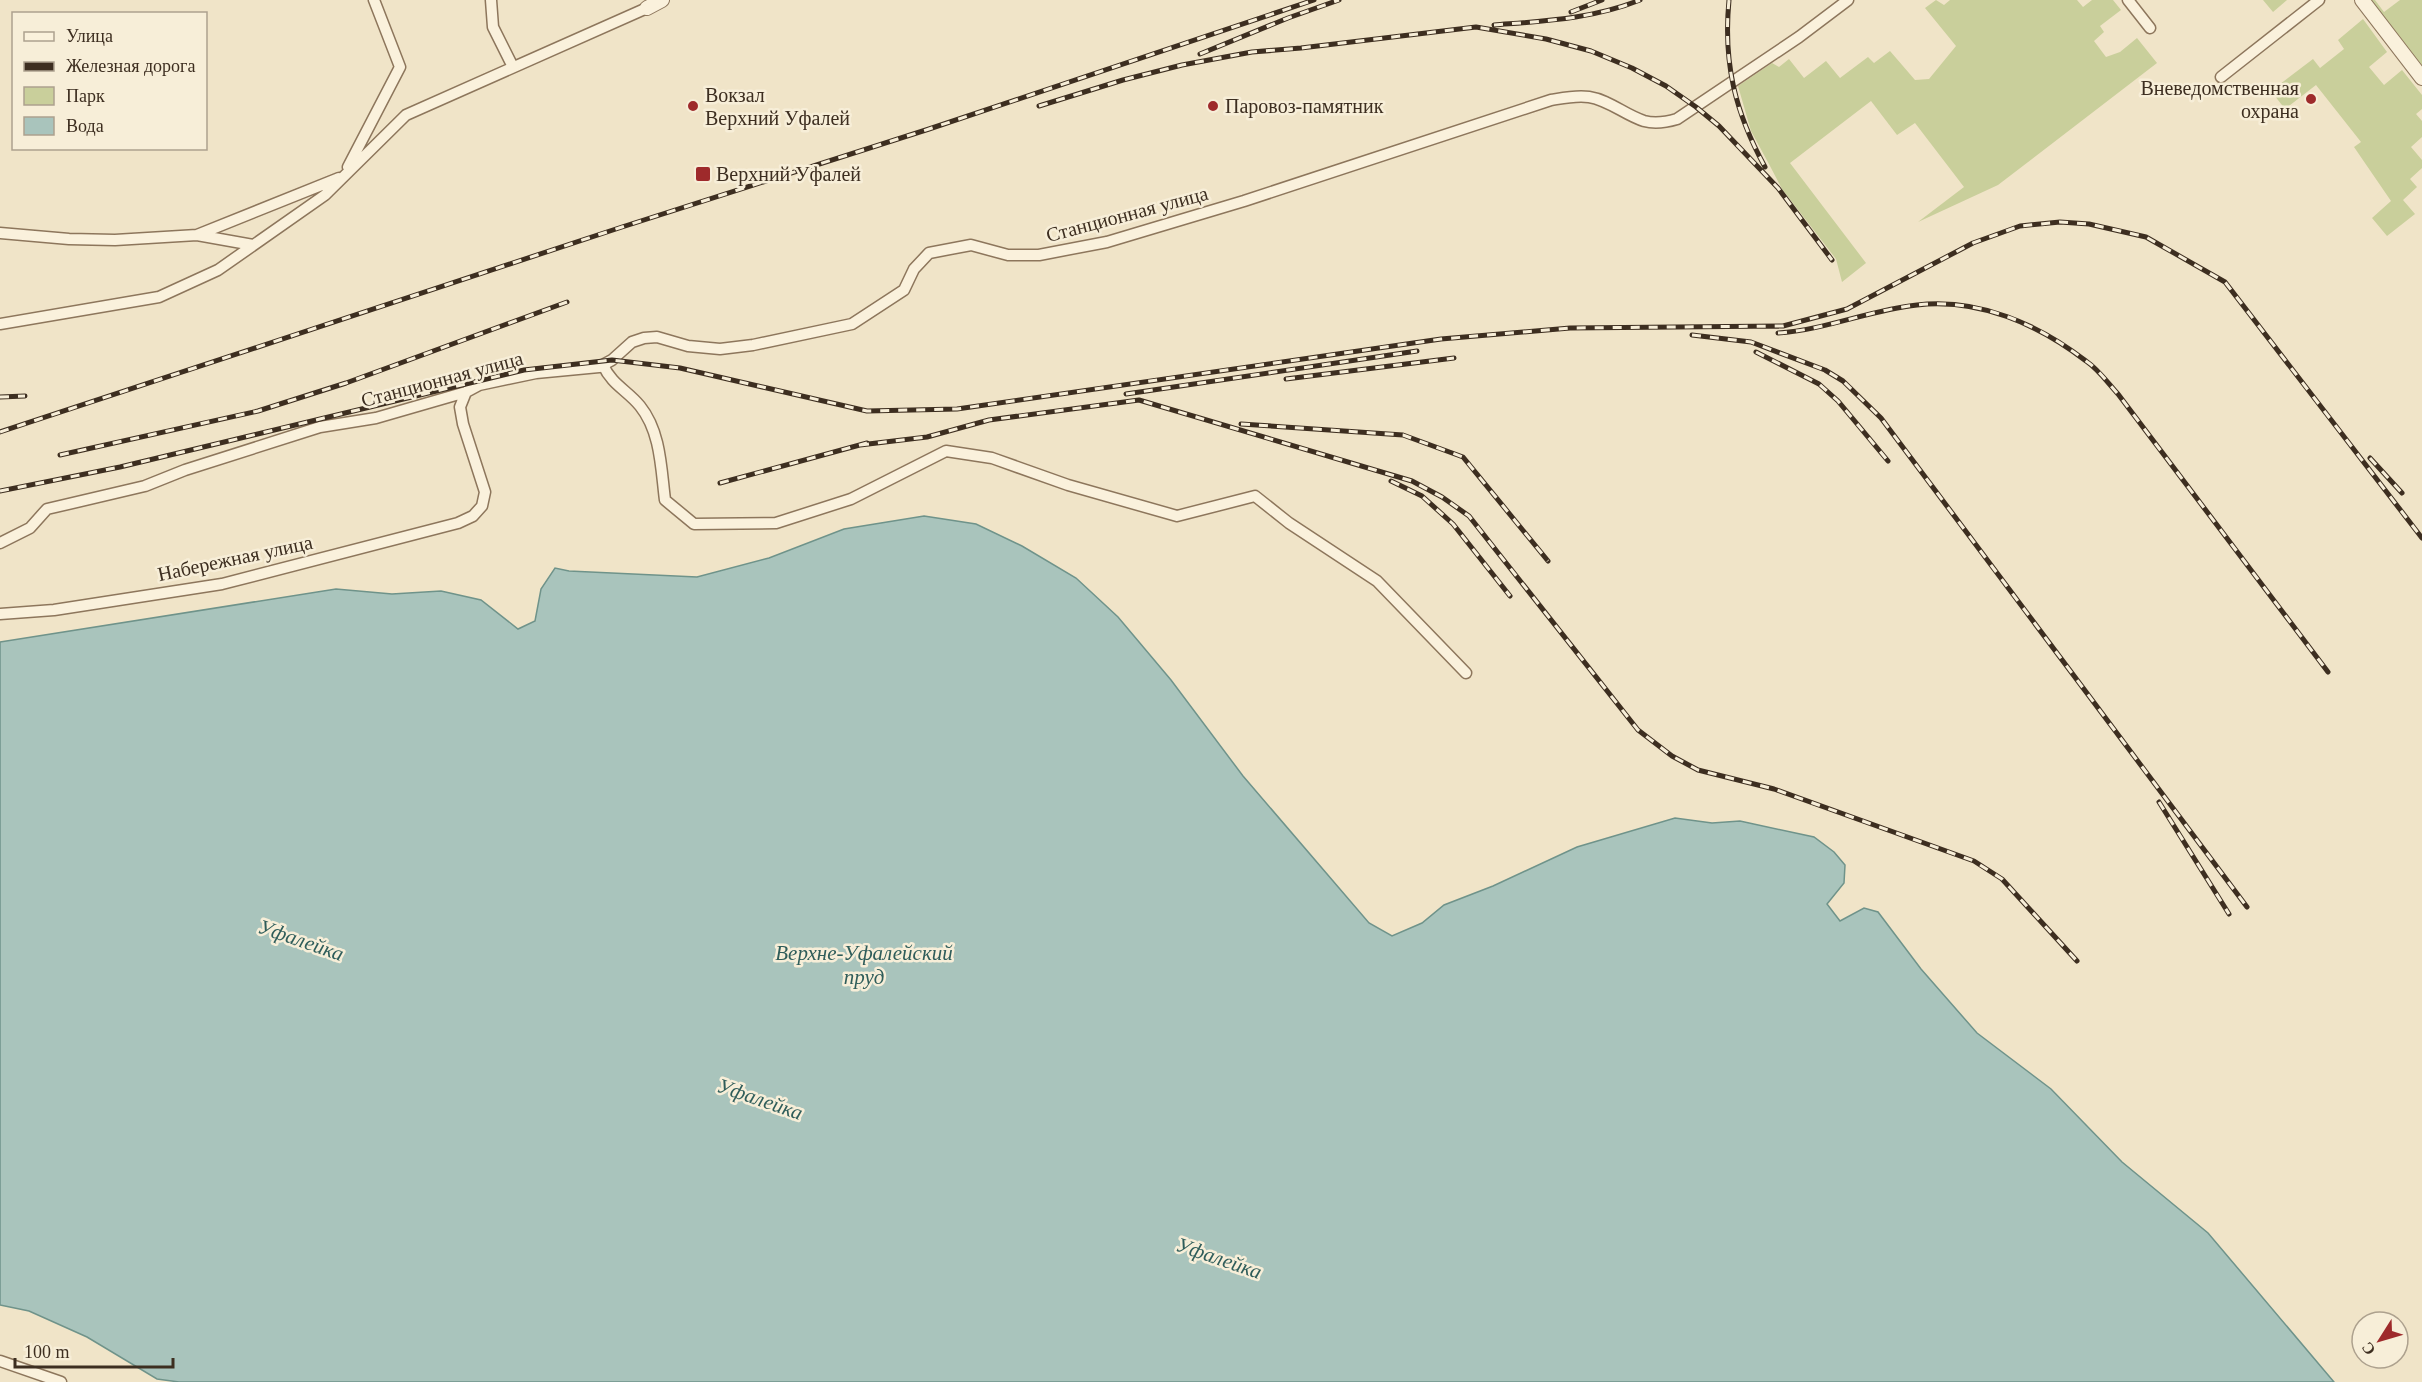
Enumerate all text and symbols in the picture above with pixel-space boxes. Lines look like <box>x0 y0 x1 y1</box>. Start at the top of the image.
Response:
legend <box>12 12 207 150</box>
text: Улица <box>66 26 113 46</box>
text: Железная дорога <box>66 56 195 76</box>
place label: Вневедомственная охрана <box>2140 77 2299 123</box>
place label: Вокзал Верхний Уфалей <box>705 84 850 130</box>
text: Парк <box>66 86 105 106</box>
marker: Вневедомственная охрана <box>2304 92 2318 106</box>
place label: Паровоз-памятник <box>1225 95 1384 118</box>
marker: Вокзал Верхний Уфалей <box>686 99 700 113</box>
marker: Паровоз-памятник <box>1206 99 1220 113</box>
text: Вода <box>66 116 104 136</box>
place label: Верхний Уфалей <box>716 163 861 186</box>
marker: Верхний Уфалей <box>694 165 712 183</box>
street label: Станционная улица <box>1044 182 1211 247</box>
street label: Станционная улица <box>359 347 526 412</box>
street label: Набережная улица <box>155 531 315 586</box>
water label: Уфалейка <box>255 914 347 966</box>
water label: Верхне-Уфалейский пруд <box>775 941 953 989</box>
water label: Уфалейка <box>714 1073 806 1125</box>
water label: Уфалейка <box>1173 1232 1265 1284</box>
north arrow <box>2350 1310 2410 1370</box>
scale bar <box>15 1331 172 1369</box>
text: С <box>2358 1339 2379 1358</box>
text: 100 m <box>24 1342 70 1362</box>

